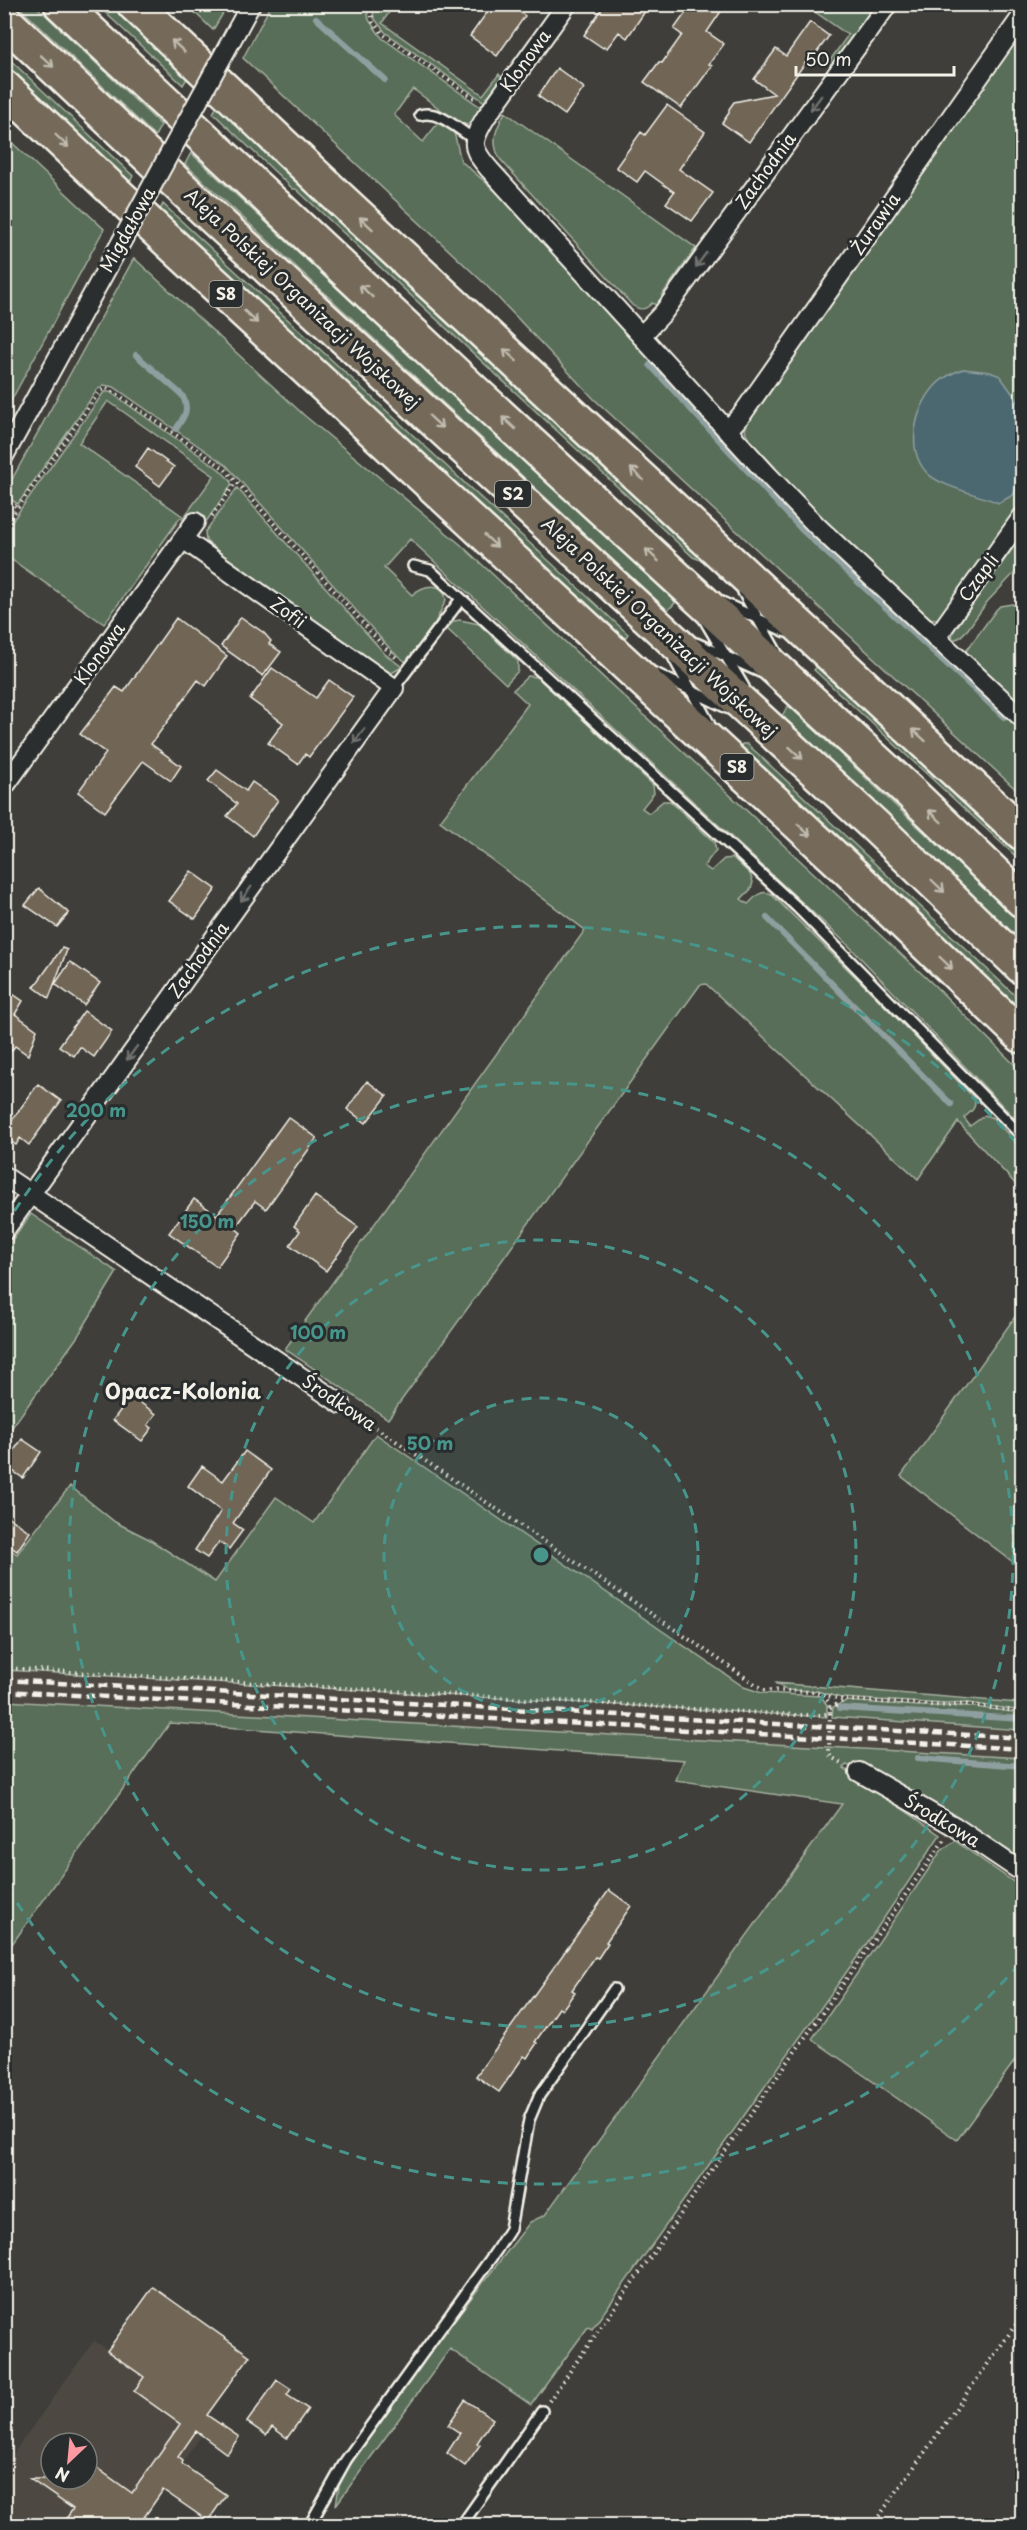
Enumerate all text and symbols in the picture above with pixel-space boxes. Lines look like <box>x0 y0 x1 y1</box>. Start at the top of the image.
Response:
street label: Klonowa <box>493 23 557 97</box>
one-way arrow <box>171 39 186 54</box>
scale bar <box>796 39 954 77</box>
text: 50 m <box>805 45 852 72</box>
one-way arrow <box>39 53 54 67</box>
one-way arrow <box>810 94 823 110</box>
street label: Zachodnia <box>728 126 802 214</box>
one-way arrow <box>54 134 69 148</box>
street label: Migdałowa <box>92 181 162 277</box>
street label: Aleja Polskiej Organizacji Wojskowej <box>179 181 427 415</box>
street label: Żurawia <box>843 186 906 260</box>
one-way arrow <box>359 216 374 230</box>
one-way arrow <box>695 252 707 268</box>
road number: S8 <box>210 281 242 307</box>
one-way arrow <box>359 284 374 298</box>
one-way arrow <box>243 310 258 325</box>
one-way arrow <box>502 348 517 362</box>
one-way arrow <box>428 415 443 429</box>
one-way arrow <box>502 416 517 430</box>
one-way arrow <box>630 467 645 481</box>
road number: S2 <box>495 481 531 507</box>
street label: Aleja Polskiej Organizacji Wojskowej <box>536 510 784 744</box>
one-way arrow <box>484 534 499 548</box>
street label: Czapli <box>951 547 1005 607</box>
one-way arrow <box>645 548 660 563</box>
street label: Zofii <box>265 590 312 634</box>
street label: Klonowa <box>67 616 131 690</box>
one-way arrow <box>353 727 365 743</box>
one-way arrow <box>912 728 927 742</box>
one-way arrow <box>788 746 803 760</box>
road number: S8 <box>720 754 754 780</box>
one-way arrow <box>927 808 942 823</box>
one-way arrow <box>797 822 812 837</box>
one-way arrow <box>931 879 946 894</box>
one-way arrow <box>240 886 252 902</box>
street label: Zachodnia <box>161 915 235 1003</box>
one-way arrow <box>939 956 954 971</box>
one-way arrow <box>126 1044 138 1060</box>
text: 200 m <box>66 1096 126 1123</box>
text: 150 m <box>180 1207 234 1234</box>
text: 100 m <box>290 1318 346 1345</box>
street label: Środkowa <box>297 1367 383 1437</box>
district label: Opacz-Kolonia <box>105 1374 262 1406</box>
text: 50 m <box>407 1429 453 1456</box>
centre of rings <box>531 1545 551 1565</box>
street label: Środkowa <box>900 1786 987 1854</box>
north arrow <box>39 2431 99 2491</box>
text: N <box>51 2462 73 2489</box>

